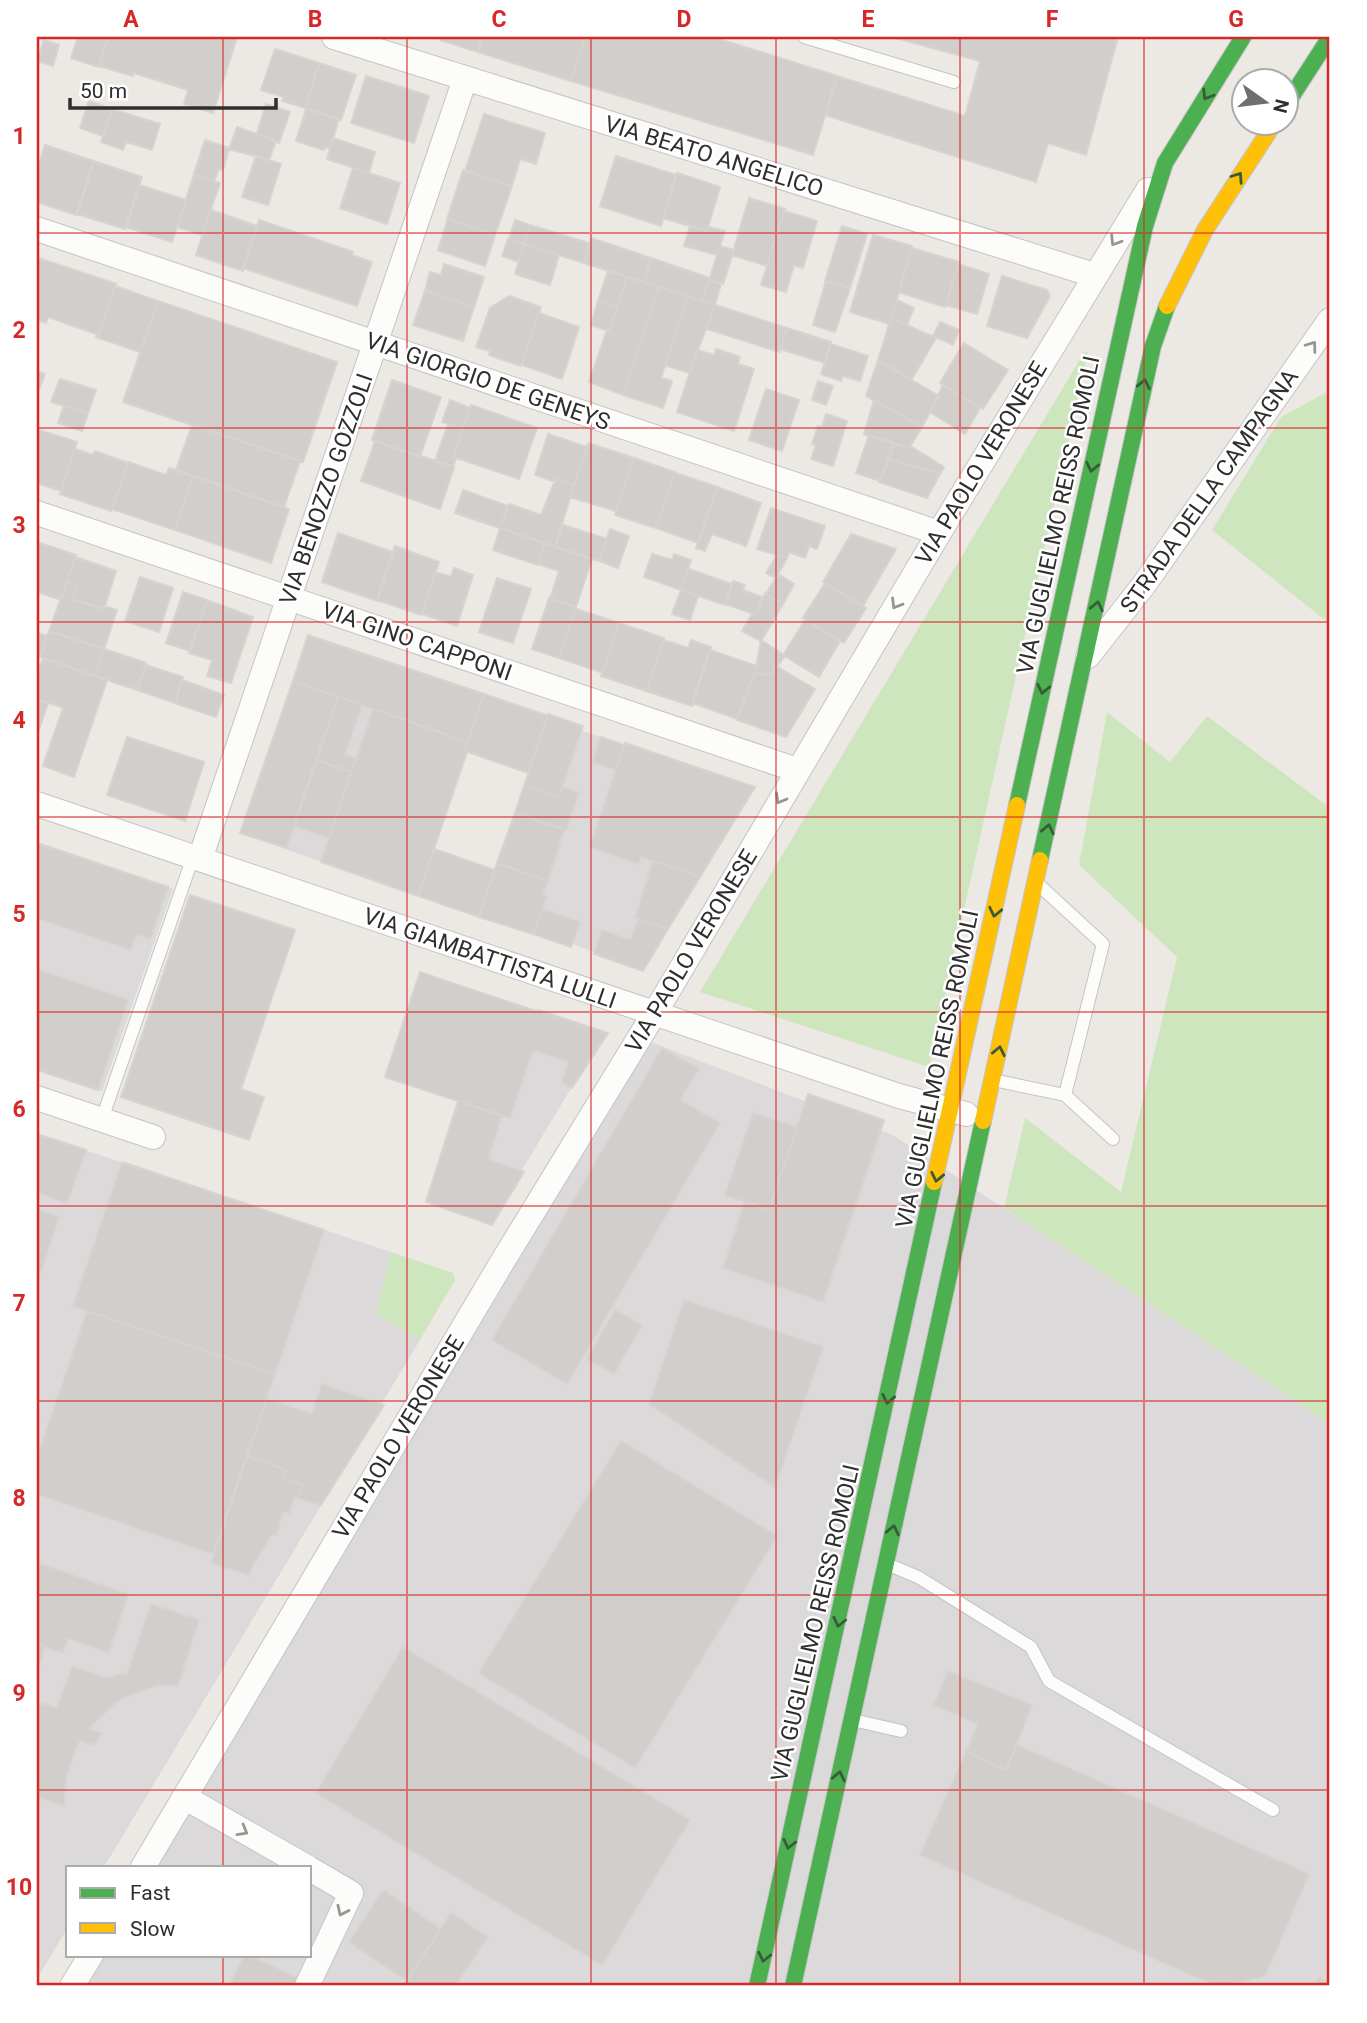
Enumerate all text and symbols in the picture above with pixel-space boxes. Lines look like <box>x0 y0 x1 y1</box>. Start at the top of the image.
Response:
text: A <box>123 6 139 33</box>
text: B <box>308 6 322 33</box>
text: C <box>491 6 507 33</box>
text: D <box>677 6 691 33</box>
text: E <box>862 6 875 33</box>
text: F <box>1046 6 1059 33</box>
text: G <box>1228 6 1244 33</box>
scale bar <box>70 66 276 110</box>
north arrow <box>1230 66 1300 136</box>
text: 50 m <box>80 79 127 103</box>
one-way arrow <box>1203 87 1216 100</box>
text: N <box>1268 97 1294 115</box>
street label: VIA BEATO ANGELICO <box>601 110 826 203</box>
text: 1 <box>12 123 26 150</box>
one-way arrow <box>1230 172 1242 185</box>
one-way arrow <box>1111 234 1124 247</box>
text: 2 <box>12 317 26 344</box>
street label: VIA GIORGIO DE GENEYS <box>362 327 614 436</box>
one-way arrow <box>1303 341 1316 354</box>
street label: VIA GUGLIELMO REISS ROMOLI <box>1012 353 1105 677</box>
street label: VIA PAOLO VERONESE <box>910 357 1053 570</box>
street label: STRADA DELLA CAMPAGNA <box>1115 364 1304 618</box>
street label: VIA BENOZZO GOZZOLI <box>274 370 379 608</box>
one-way arrow <box>1136 378 1151 390</box>
one-way arrow <box>1086 461 1101 473</box>
text: 3 <box>12 512 26 539</box>
street label: VIA GINO CAPPONI <box>318 596 515 687</box>
one-way arrow <box>892 596 905 609</box>
one-way arrow <box>1088 600 1103 612</box>
one-way arrow <box>1037 683 1052 695</box>
text: 4 <box>12 707 26 734</box>
one-way arrow <box>775 792 788 805</box>
one-way arrow <box>1040 823 1055 835</box>
street label: VIA PAOLO VERONESE <box>620 845 763 1058</box>
text: 5 <box>12 901 26 928</box>
street label: VIA GIAMBATTISTA LULLI <box>360 902 620 1014</box>
one-way arrow <box>988 906 1003 918</box>
street label: VIA GUGLIELMO REISS ROMOLI <box>891 907 984 1231</box>
one-way arrow <box>991 1045 1006 1057</box>
text: 6 <box>12 1096 26 1123</box>
one-way arrow <box>930 1171 945 1183</box>
text: 7 <box>12 1290 26 1317</box>
street label: VIA PAOLO VERONESE <box>327 1331 470 1544</box>
one-way arrow <box>882 1393 896 1405</box>
street label: VIA GUGLIELMO REISS ROMOLI <box>766 1462 865 1784</box>
text: 8 <box>12 1485 26 1512</box>
one-way arrow <box>885 1524 900 1536</box>
one-way arrow <box>833 1616 847 1628</box>
text: 9 <box>12 1680 26 1707</box>
one-way arrow <box>831 1770 846 1782</box>
one-way arrow <box>236 1823 249 1836</box>
one-way arrow <box>783 1838 798 1850</box>
legend <box>66 1866 312 1956</box>
text: 10 <box>6 1874 32 1901</box>
text: Fast <box>130 1881 171 1905</box>
one-way arrow <box>337 1904 351 1916</box>
text: Slow <box>130 1917 176 1941</box>
one-way arrow <box>758 1951 772 1963</box>

